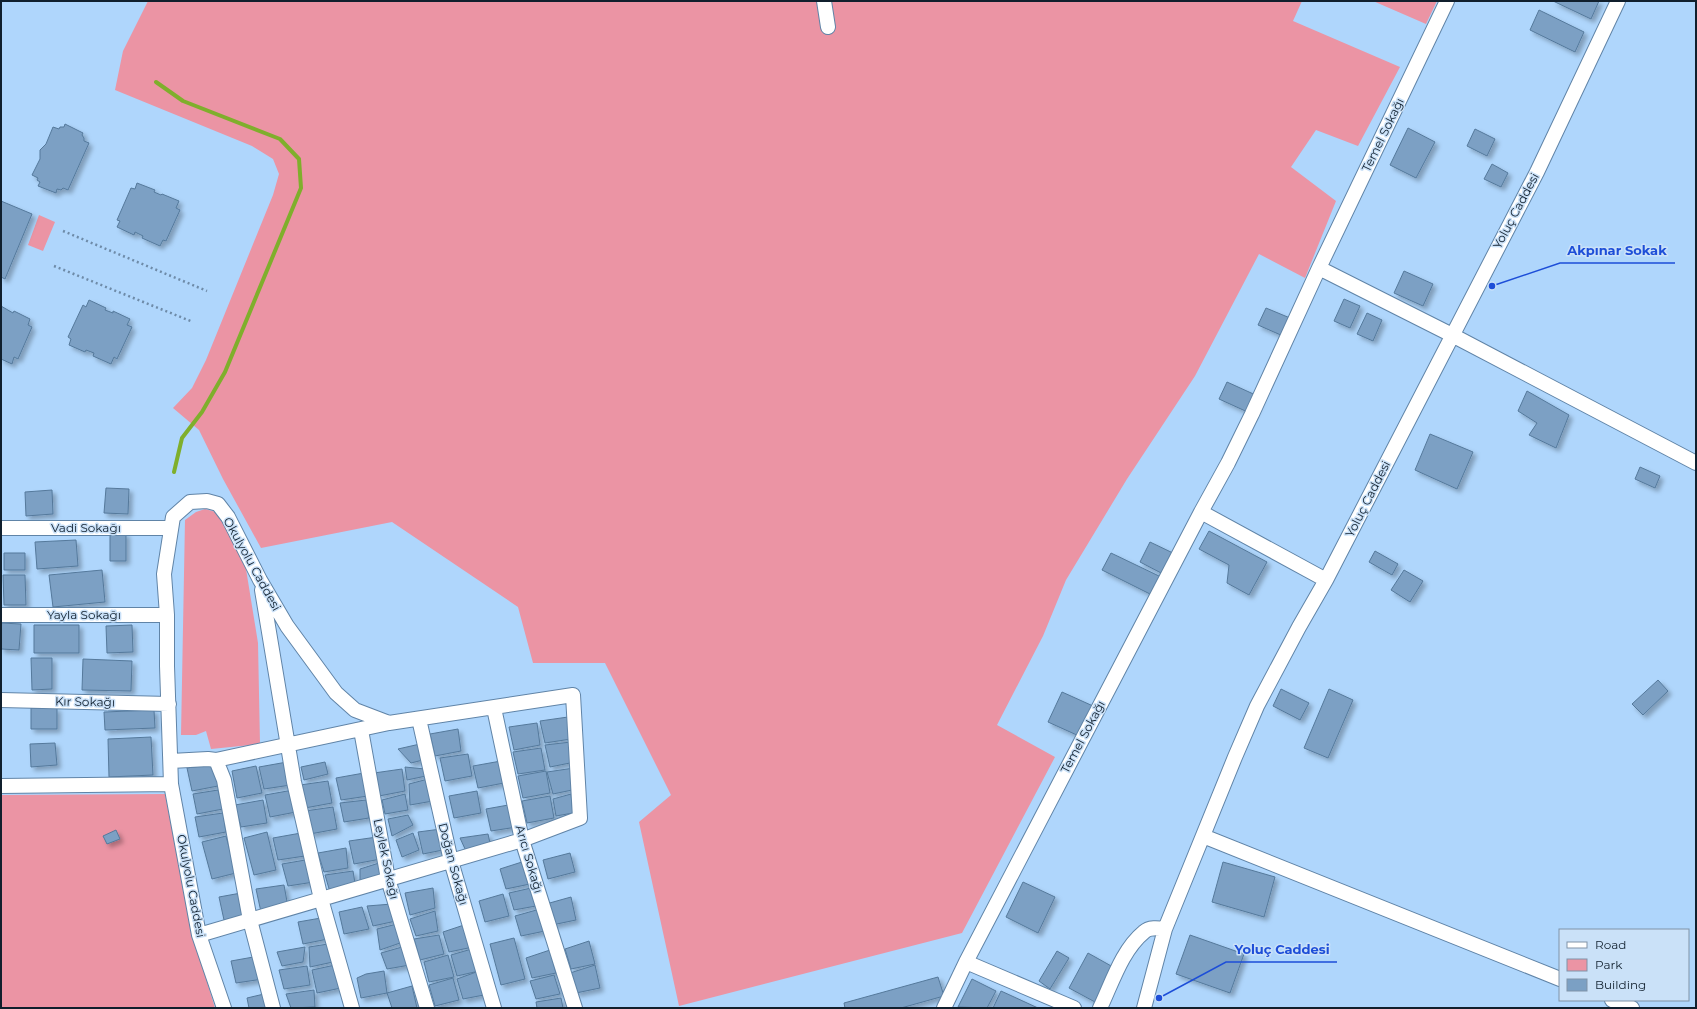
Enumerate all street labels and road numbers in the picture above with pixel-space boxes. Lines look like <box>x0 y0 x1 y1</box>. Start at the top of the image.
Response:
street label: Temel Sokağı <box>1358 95 1407 174</box>
street label: Yoluç Caddesi <box>1489 170 1542 251</box>
street label: Yoluç Caddesi <box>1342 458 1393 539</box>
street label: Okulyolu Caddesi <box>220 514 284 613</box>
street label: Vadi Sokağı <box>51 520 121 535</box>
street label: Yayla Sokağı <box>47 607 121 622</box>
street label: Kır Sokağı <box>55 693 115 710</box>
street label: Temel Sokağı <box>1057 698 1108 776</box>
street label: Leylek Sokağı <box>371 817 402 901</box>
street label: Doğan Sokağı <box>435 821 472 907</box>
street label: Arıcı Sokağı <box>513 823 546 895</box>
street label: Okulyolu Caddesi <box>174 833 209 939</box>

